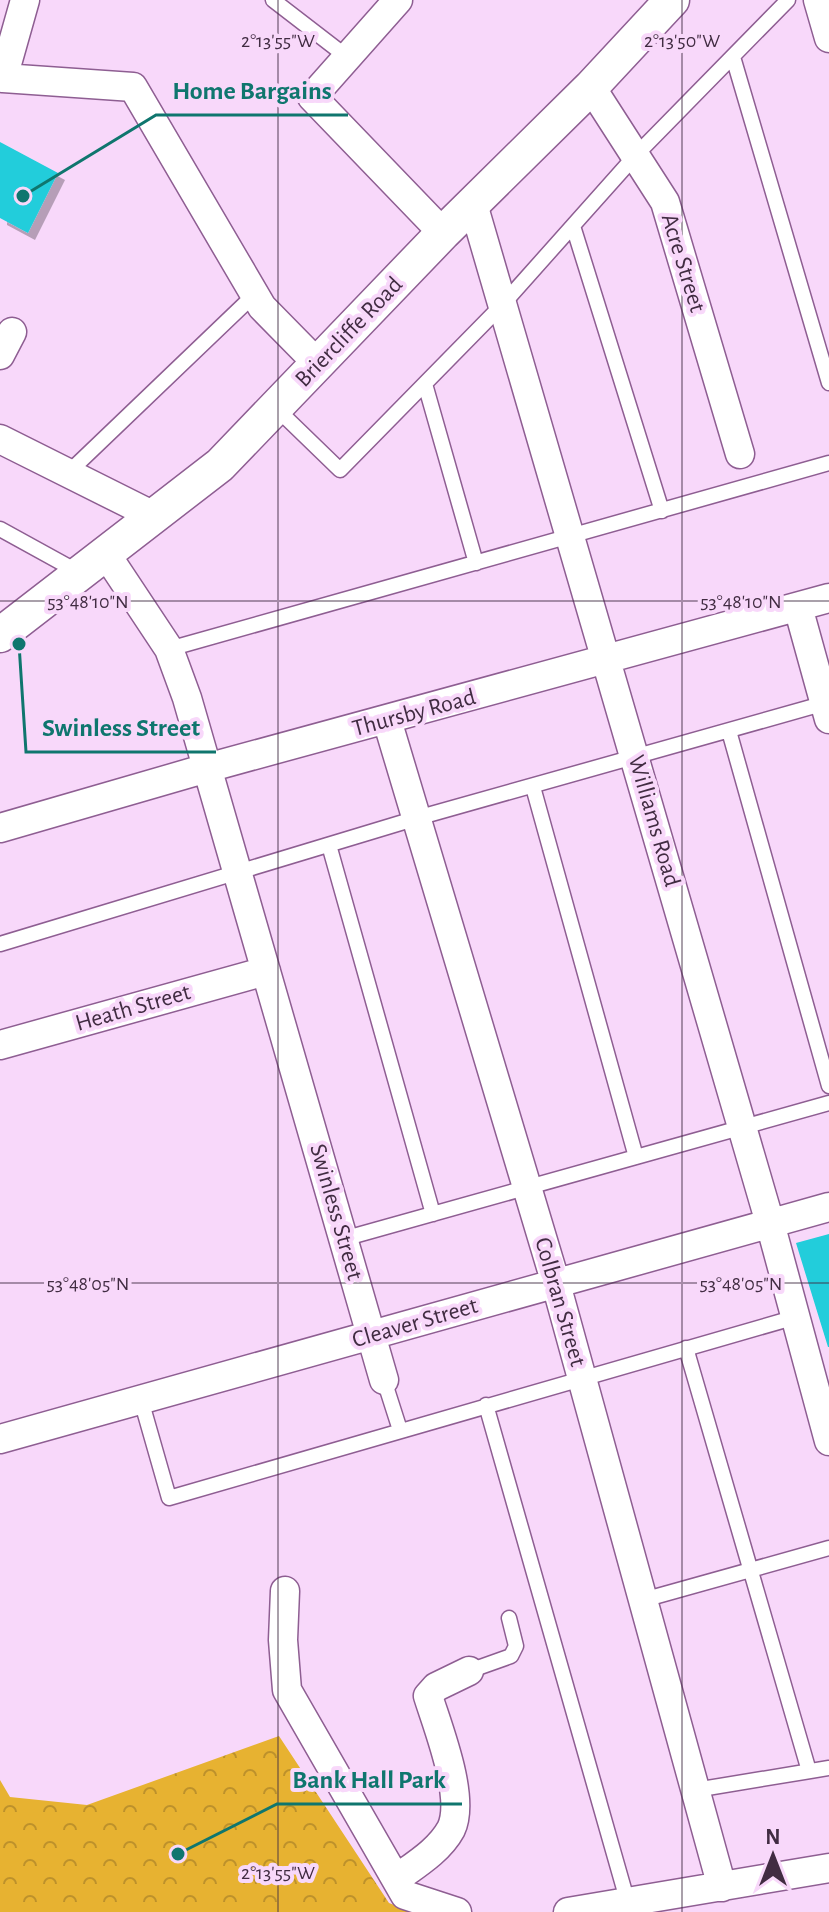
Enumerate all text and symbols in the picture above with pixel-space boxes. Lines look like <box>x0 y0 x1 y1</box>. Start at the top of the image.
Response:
text: 2°13'55"W <box>241 31 315 51</box>
text: 2°13'50"W <box>644 31 720 51</box>
callout: Home Bargains <box>156 65 348 115</box>
text: Home Bargains <box>172 78 332 104</box>
street label: Acre Street <box>657 211 709 315</box>
street label: Briercliffe Road <box>291 272 407 392</box>
text: 53°48'10"N <box>47 592 129 612</box>
text: 53°48'10"N <box>700 592 782 612</box>
street label: Thursby Road <box>350 685 478 741</box>
callout: Swinless Street <box>26 702 216 752</box>
text: Swinless Street <box>42 715 200 741</box>
street label: Williams Road <box>624 753 684 889</box>
street label: Heath Street <box>73 980 194 1036</box>
street label: Swinless Street <box>305 1141 367 1283</box>
street label: Colbran Street <box>530 1235 590 1370</box>
text: 53°48'05"N <box>46 1274 130 1294</box>
text: 53°48'05"N <box>699 1274 783 1294</box>
street label: Cleaver Street <box>350 1294 481 1352</box>
callout: Bank Hall Park <box>277 1754 462 1804</box>
text: Bank Hall Park <box>292 1767 446 1793</box>
north arrow <box>733 1816 813 1896</box>
text: N <box>765 1826 781 1848</box>
text: 2°13'55"W <box>241 1863 315 1883</box>

